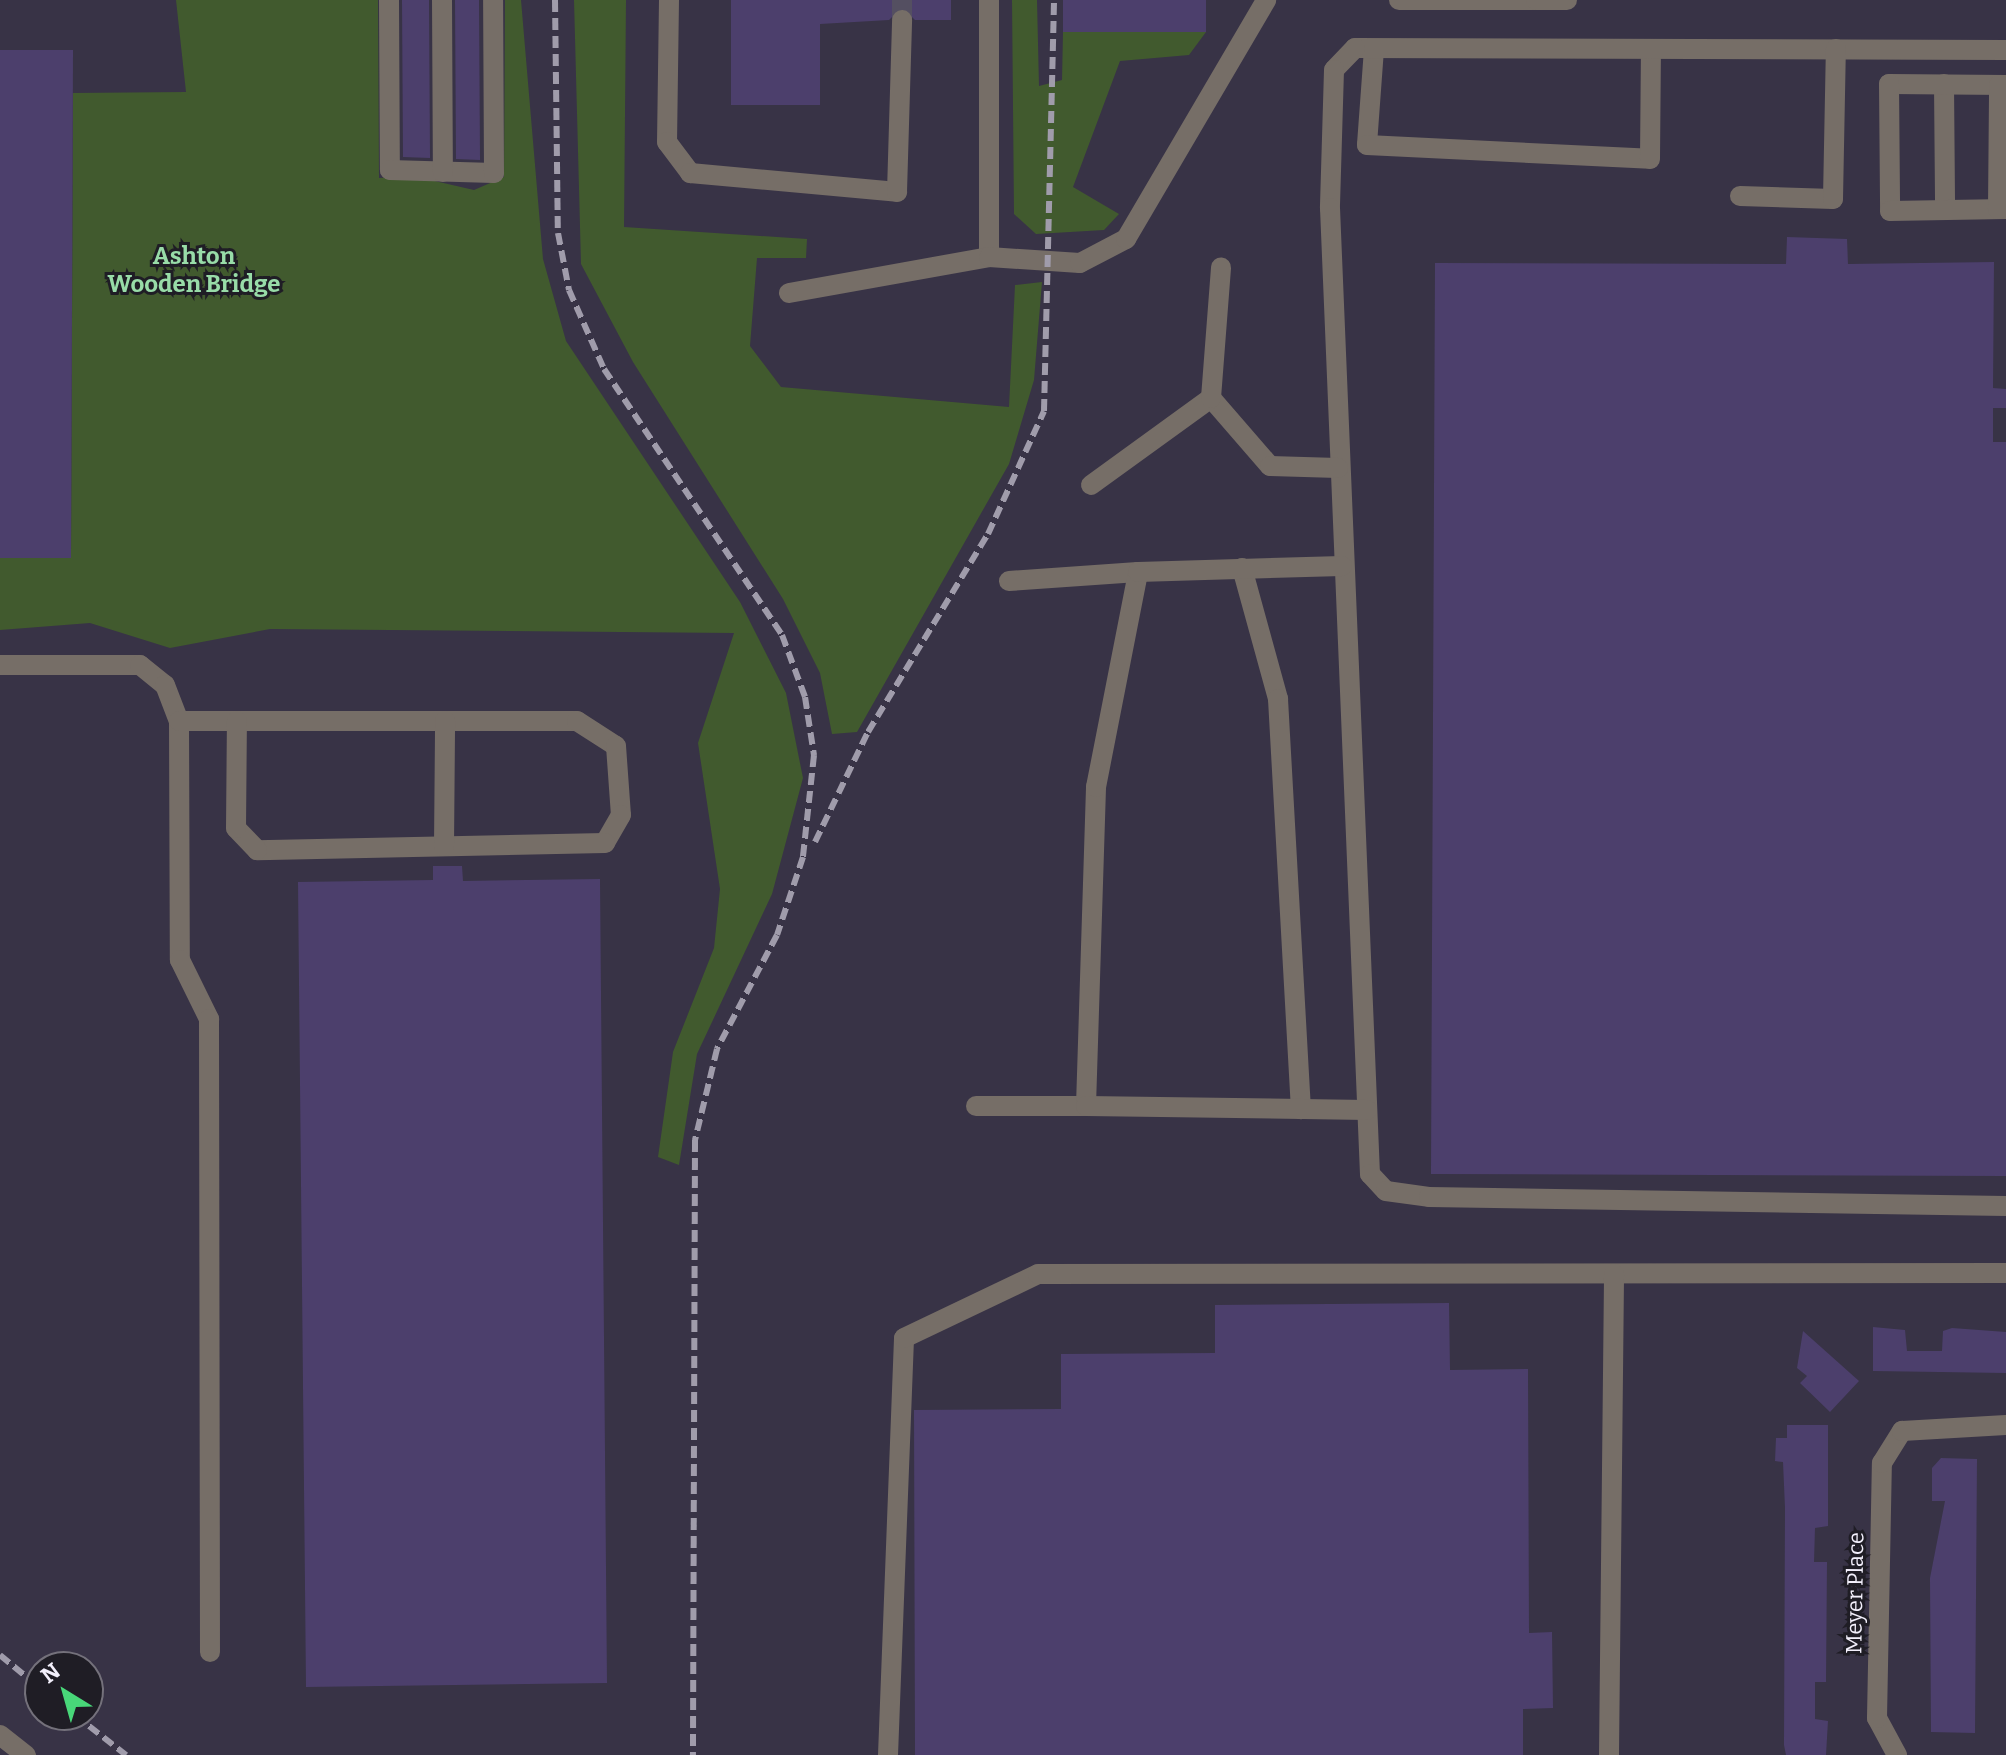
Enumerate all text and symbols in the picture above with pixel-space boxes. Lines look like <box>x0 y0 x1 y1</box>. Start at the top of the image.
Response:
district label: Ashton Wooden Bridge <box>107 243 281 299</box>
street label: Meyer Place <box>1841 1532 1869 1654</box>
north arrow <box>24 1651 104 1731</box>
text: N <box>36 1657 65 1689</box>

